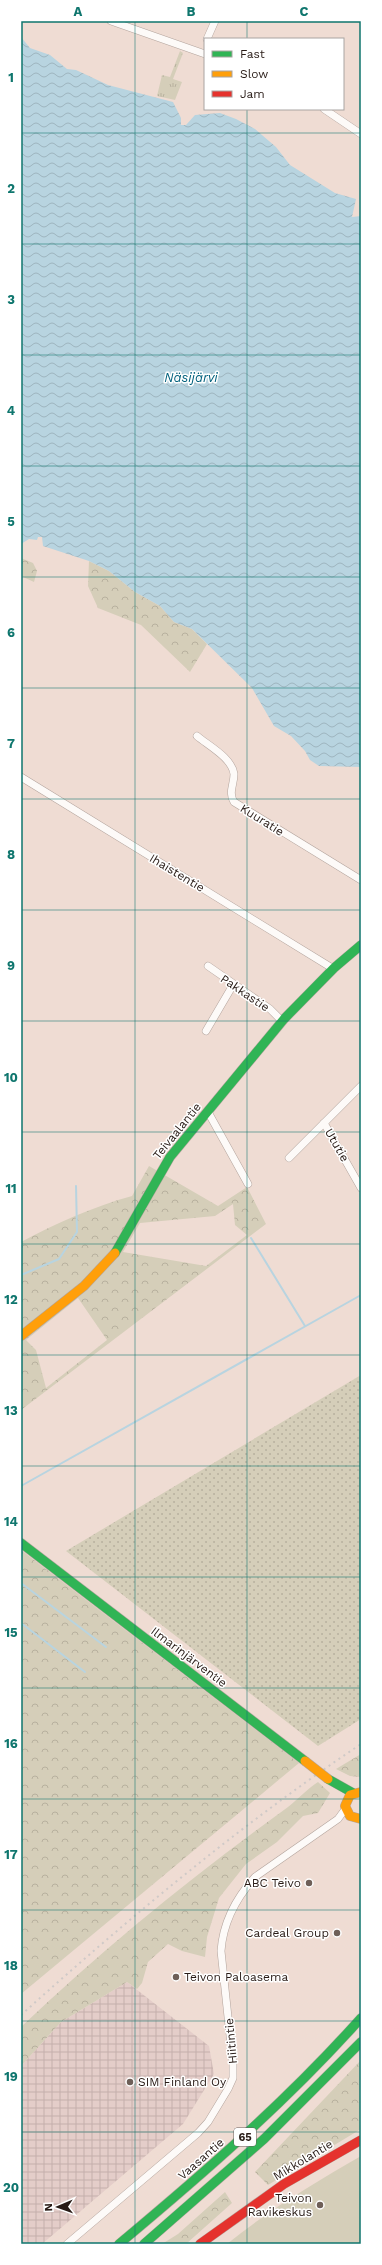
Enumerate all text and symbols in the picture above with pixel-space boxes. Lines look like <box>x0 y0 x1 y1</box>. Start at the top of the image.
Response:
text: A <box>74 4 83 19</box>
text: B <box>187 4 196 19</box>
text: C <box>300 4 309 19</box>
legend <box>204 38 344 110</box>
text: Fast <box>240 47 265 61</box>
text: Slow <box>240 67 268 81</box>
text: 1 <box>8 70 14 85</box>
text: Jam <box>240 87 265 101</box>
text: 2 <box>7 181 15 196</box>
text: 3 <box>7 292 15 307</box>
water label: Näsijärvi <box>164 370 218 385</box>
text: 4 <box>7 403 16 418</box>
text: 5 <box>7 514 15 529</box>
text: 6 <box>7 625 15 640</box>
text: 7 <box>7 736 15 751</box>
street label: Kuuratie <box>238 801 286 839</box>
text: 8 <box>7 847 15 862</box>
street label: Ihaistentie <box>147 851 207 895</box>
text: 9 <box>7 958 15 973</box>
street label: Pakkastie <box>218 972 272 1014</box>
text: 10 <box>4 1070 18 1085</box>
street label: Teivaalantie <box>150 1100 204 1162</box>
street label: Ututie <box>322 1126 352 1164</box>
text: 11 <box>5 1181 17 1196</box>
text: 12 <box>4 1292 18 1307</box>
text: 13 <box>4 1403 18 1418</box>
text: 14 <box>4 1514 19 1529</box>
street label: Ilmarinjärventie <box>148 1624 230 1690</box>
text: 15 <box>4 1625 18 1640</box>
text: 16 <box>4 1736 18 1751</box>
text: 17 <box>4 1847 18 1862</box>
place label: ABC Teivo <box>244 1876 301 1890</box>
marker: ABC Teivo <box>304 1878 314 1888</box>
place label: Cardeal Group <box>245 1926 329 1940</box>
marker: Cardeal Group <box>332 1928 342 1938</box>
text: 18 <box>4 1958 18 1973</box>
place label: Teivon Paloasema <box>184 1970 288 1984</box>
marker: Teivon Paloasema <box>171 1972 181 1982</box>
street label: Hiitintie <box>222 2017 240 2064</box>
text: 19 <box>4 2069 18 2084</box>
place label: SIM Finland Oy <box>138 2075 227 2089</box>
marker: SIM Finland Oy <box>125 2077 135 2087</box>
road number: 65 <box>234 2128 256 2146</box>
street label: Vaasantie <box>175 2135 227 2183</box>
street label: Mikkolantie <box>271 2137 335 2183</box>
text: 20 <box>3 2180 19 2195</box>
north arrow <box>38 2187 78 2227</box>
place label: Teivon Ravikeskus <box>248 2191 312 2219</box>
marker: Teivon Ravikeskus <box>315 2200 325 2210</box>
text: N <box>42 2203 55 2212</box>

